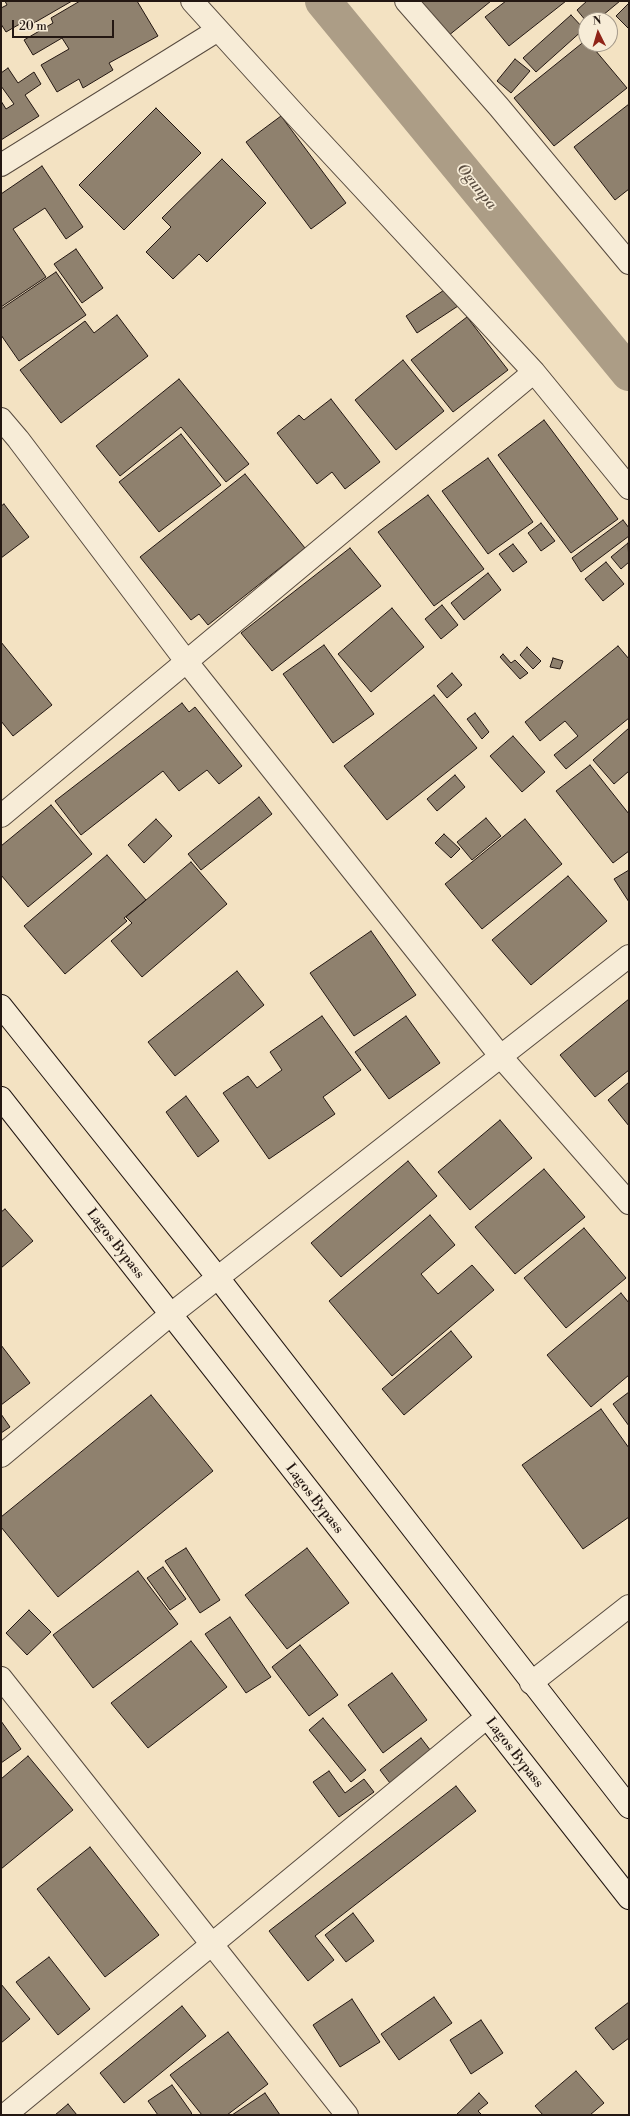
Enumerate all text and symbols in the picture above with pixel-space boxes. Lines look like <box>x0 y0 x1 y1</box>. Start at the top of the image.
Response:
scale bar <box>14 12 116 38</box>
north arrow <box>578 12 618 52</box>
text: N <box>592 14 602 28</box>
text: 20 m <box>19 19 47 34</box>
water label: Ogunpa <box>452 161 500 213</box>
street label: Lagos Bypass <box>82 1206 148 1282</box>
street label: Lagos Bypass <box>281 1461 347 1537</box>
street label: Lagos Bypass <box>481 1715 547 1791</box>

